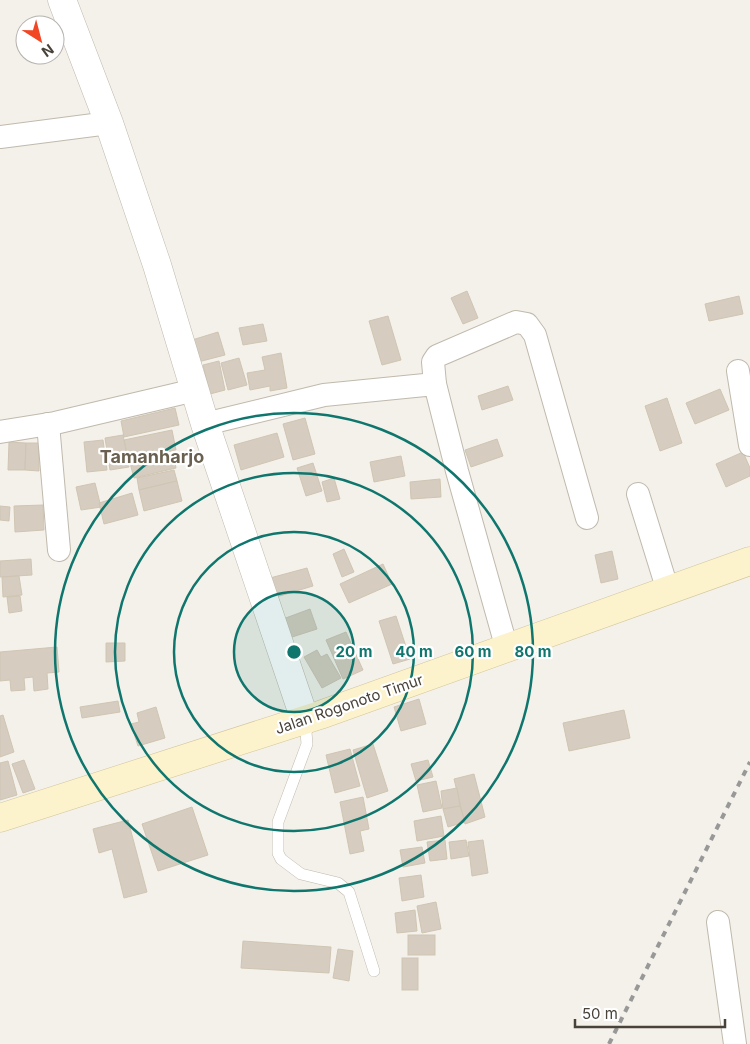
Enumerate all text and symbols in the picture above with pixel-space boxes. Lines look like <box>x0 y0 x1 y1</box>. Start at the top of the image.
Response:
north arrow <box>15 15 65 65</box>
text: N <box>39 41 57 61</box>
district label: Tamanharjo <box>100 446 204 467</box>
text: 20 m <box>336 642 372 661</box>
text: 40 m <box>395 642 433 661</box>
text: 60 m <box>454 642 492 661</box>
text: 80 m <box>514 642 552 661</box>
centre of rings <box>285 643 303 661</box>
street label: Jalan Rogonoto Timur <box>272 670 426 738</box>
scale bar <box>575 996 725 1028</box>
text: 50 m <box>582 1004 618 1023</box>

